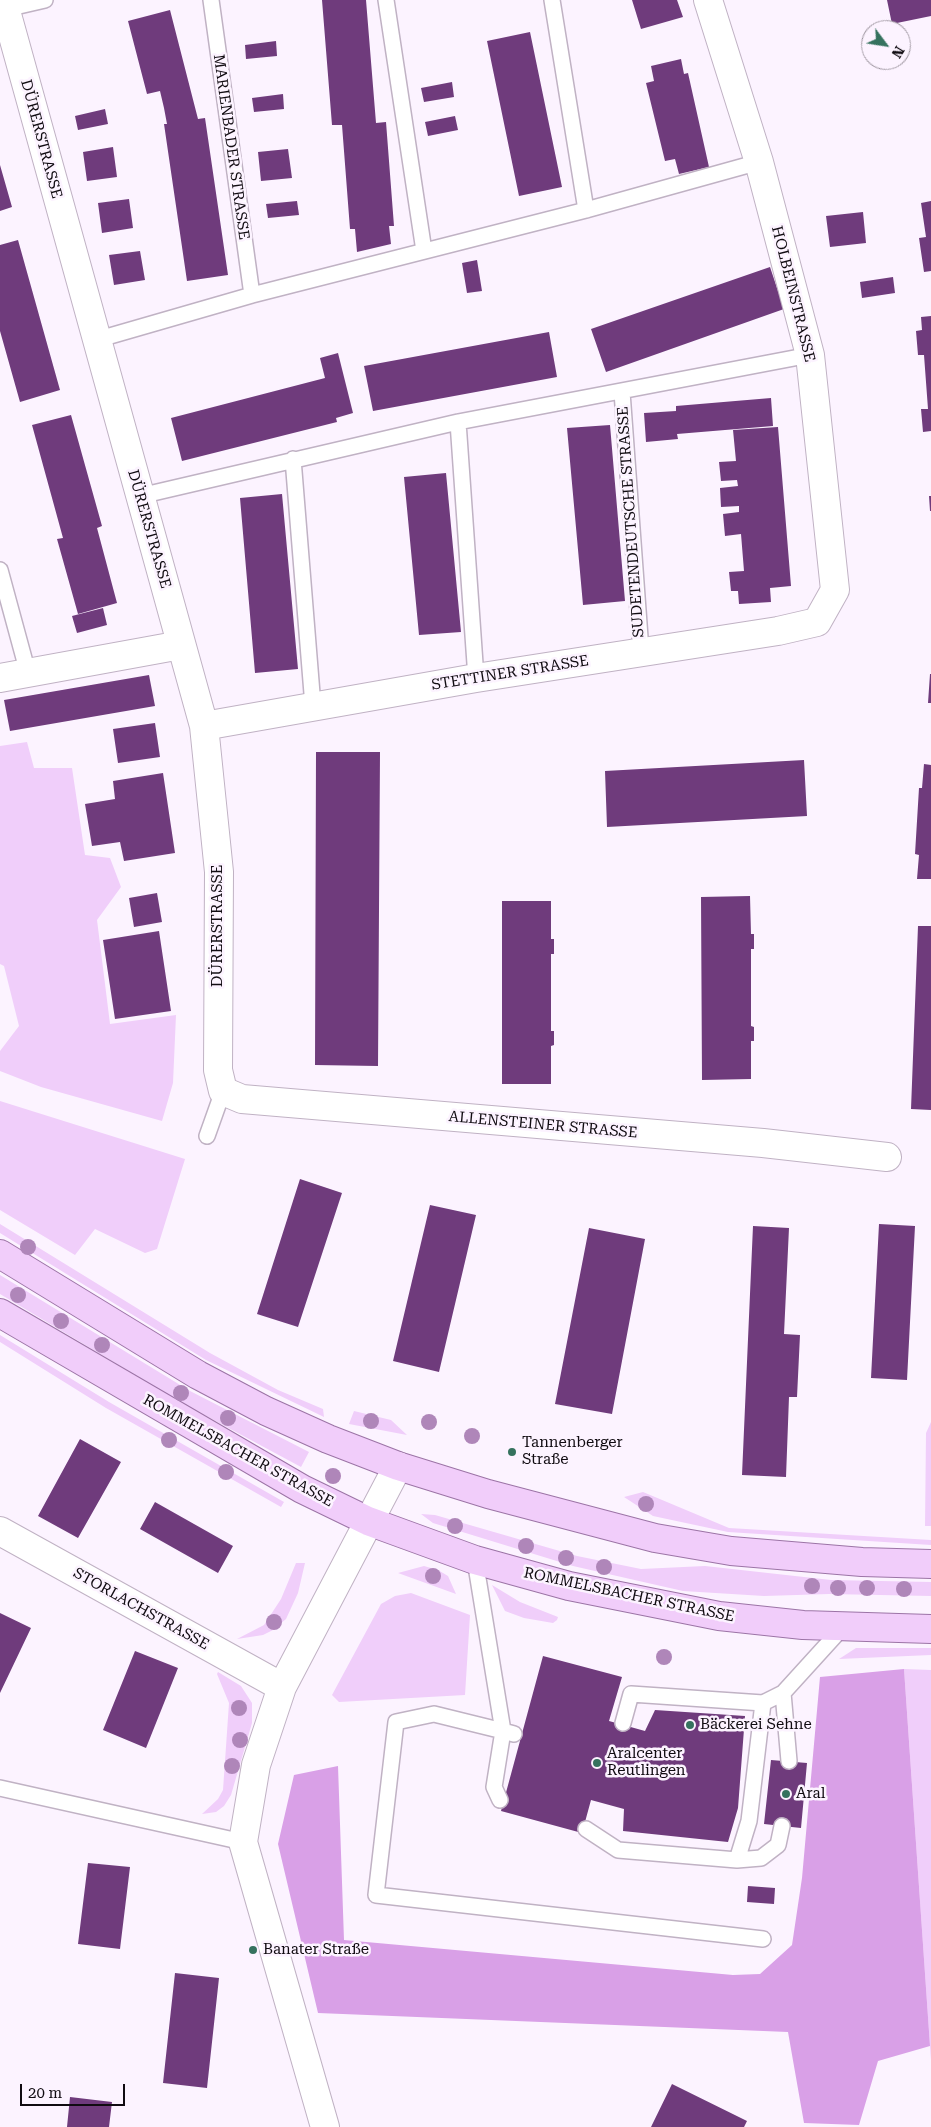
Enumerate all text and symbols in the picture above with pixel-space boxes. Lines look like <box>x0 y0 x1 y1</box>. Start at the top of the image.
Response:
north arrow <box>861 20 911 70</box>
text: N <box>888 43 908 61</box>
street label: MARIENBADER STRASSE <box>209 53 253 241</box>
street label: DÜRERSTRASSE <box>16 77 66 201</box>
street label: HOLBEINSTRASSE <box>767 224 819 364</box>
street label: SUDETENDEUTSCHE STRASSE <box>614 406 648 638</box>
street label: DÜRERSTRASSE <box>123 468 175 590</box>
street label: STETTINER STRASSE <box>430 652 590 694</box>
street label: DÜRERSTRASSE <box>209 865 227 987</box>
street label: ALLENSTEINER STRASSE <box>448 1108 638 1142</box>
street label: ROMMELSBACHER STRASSE <box>140 1391 336 1511</box>
place label: Tannenberger Straße <box>522 1434 623 1469</box>
marker: Tannenberger Straße <box>506 1446 518 1458</box>
street label: STORLACHSTRASSE <box>70 1564 212 1654</box>
street label: ROMMELSBACHER STRASSE <box>522 1564 736 1626</box>
place label: Bäckerei Sehne <box>700 1716 812 1734</box>
marker: Bäckerei Sehne <box>684 1719 696 1731</box>
place label: Aralcenter Reutlingen <box>607 1745 686 1780</box>
marker: Aralcenter Reutlingen <box>591 1757 603 1769</box>
place label: Aral <box>796 1785 825 1803</box>
marker: Aral <box>780 1788 792 1800</box>
place label: Banater Straße <box>263 1941 369 1959</box>
marker: Banater Straße <box>247 1944 259 1956</box>
scale bar <box>22 2074 128 2106</box>
text: 20 m <box>28 2084 62 2102</box>

